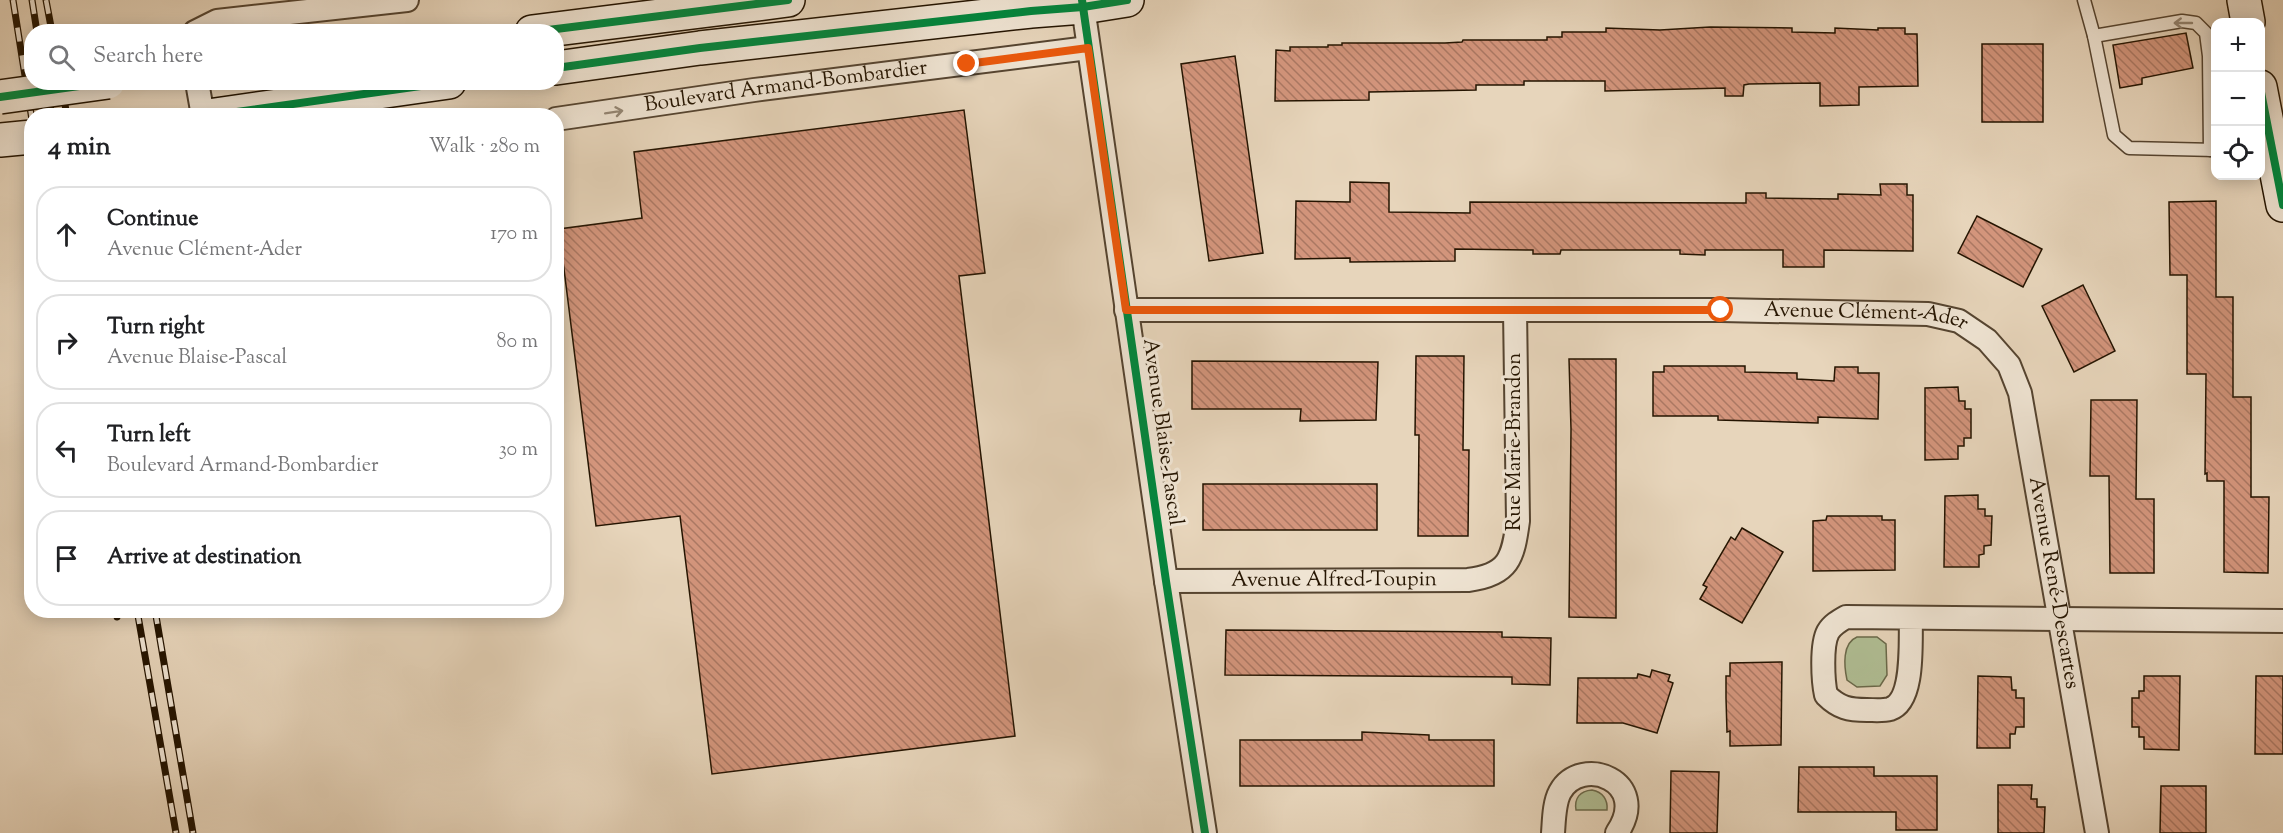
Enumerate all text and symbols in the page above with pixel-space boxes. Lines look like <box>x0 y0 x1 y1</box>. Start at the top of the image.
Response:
one-way arrow <box>2173 17 2193 29</box>
map controls <box>2211 18 2265 180</box>
button: + <box>2211 18 2265 72</box>
search box <box>24 24 564 90</box>
icon: search <box>45 41 78 74</box>
text: Search here <box>93 41 203 73</box>
route end <box>953 50 979 76</box>
street label: Boulevard Armand-Bombardier <box>642 53 929 121</box>
button: − <box>2211 72 2265 126</box>
one-way arrow <box>604 106 624 117</box>
button: locate <box>2211 126 2265 180</box>
text: 4 min <box>48 129 111 166</box>
text: Walk · 280 m <box>429 133 540 162</box>
text: Continue <box>107 204 198 236</box>
icon: ahead <box>50 218 83 251</box>
text: 170 m <box>490 220 538 249</box>
text: Avenue Clément-Ader <box>107 236 302 265</box>
route start <box>1707 296 1733 322</box>
street label: Avenue Clément-Ader <box>1763 296 1975 338</box>
text: Turn right <box>107 312 204 344</box>
icon: right <box>50 326 83 359</box>
text: 80 m <box>497 328 538 357</box>
street label: Avenue Blaise-Pascal <box>1134 336 1190 528</box>
text: Avenue Blaise-Pascal <box>107 344 287 373</box>
street label: Rue Marie-Brandon <box>1500 353 1530 531</box>
text: Turn left <box>107 420 190 452</box>
icon: left <box>50 434 83 467</box>
text: 30 m <box>499 436 538 465</box>
text: Boulevard Armand-Bombardier <box>107 452 379 481</box>
street label: Avenue René-Descartes <box>2020 475 2087 691</box>
icon: arrive <box>50 542 83 575</box>
text: Arrive at destination <box>107 542 302 574</box>
street label: Avenue Alfred-Toupin <box>1231 565 1437 596</box>

